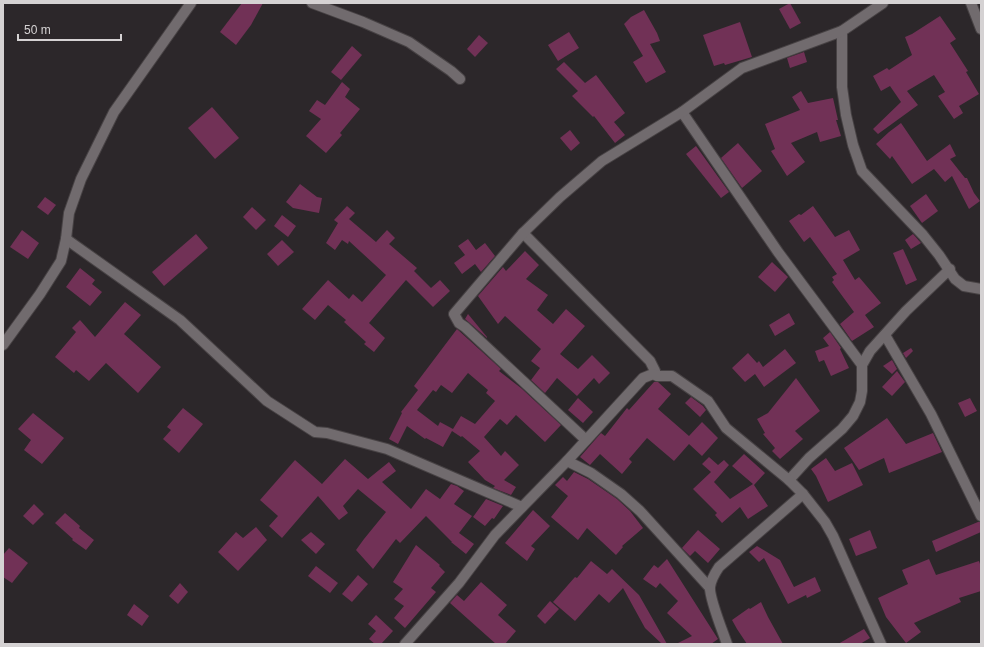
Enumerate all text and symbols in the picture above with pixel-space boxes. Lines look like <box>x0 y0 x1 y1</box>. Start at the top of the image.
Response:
scale bar <box>18 16 121 42</box>
text: 50 m <box>24 23 51 37</box>

